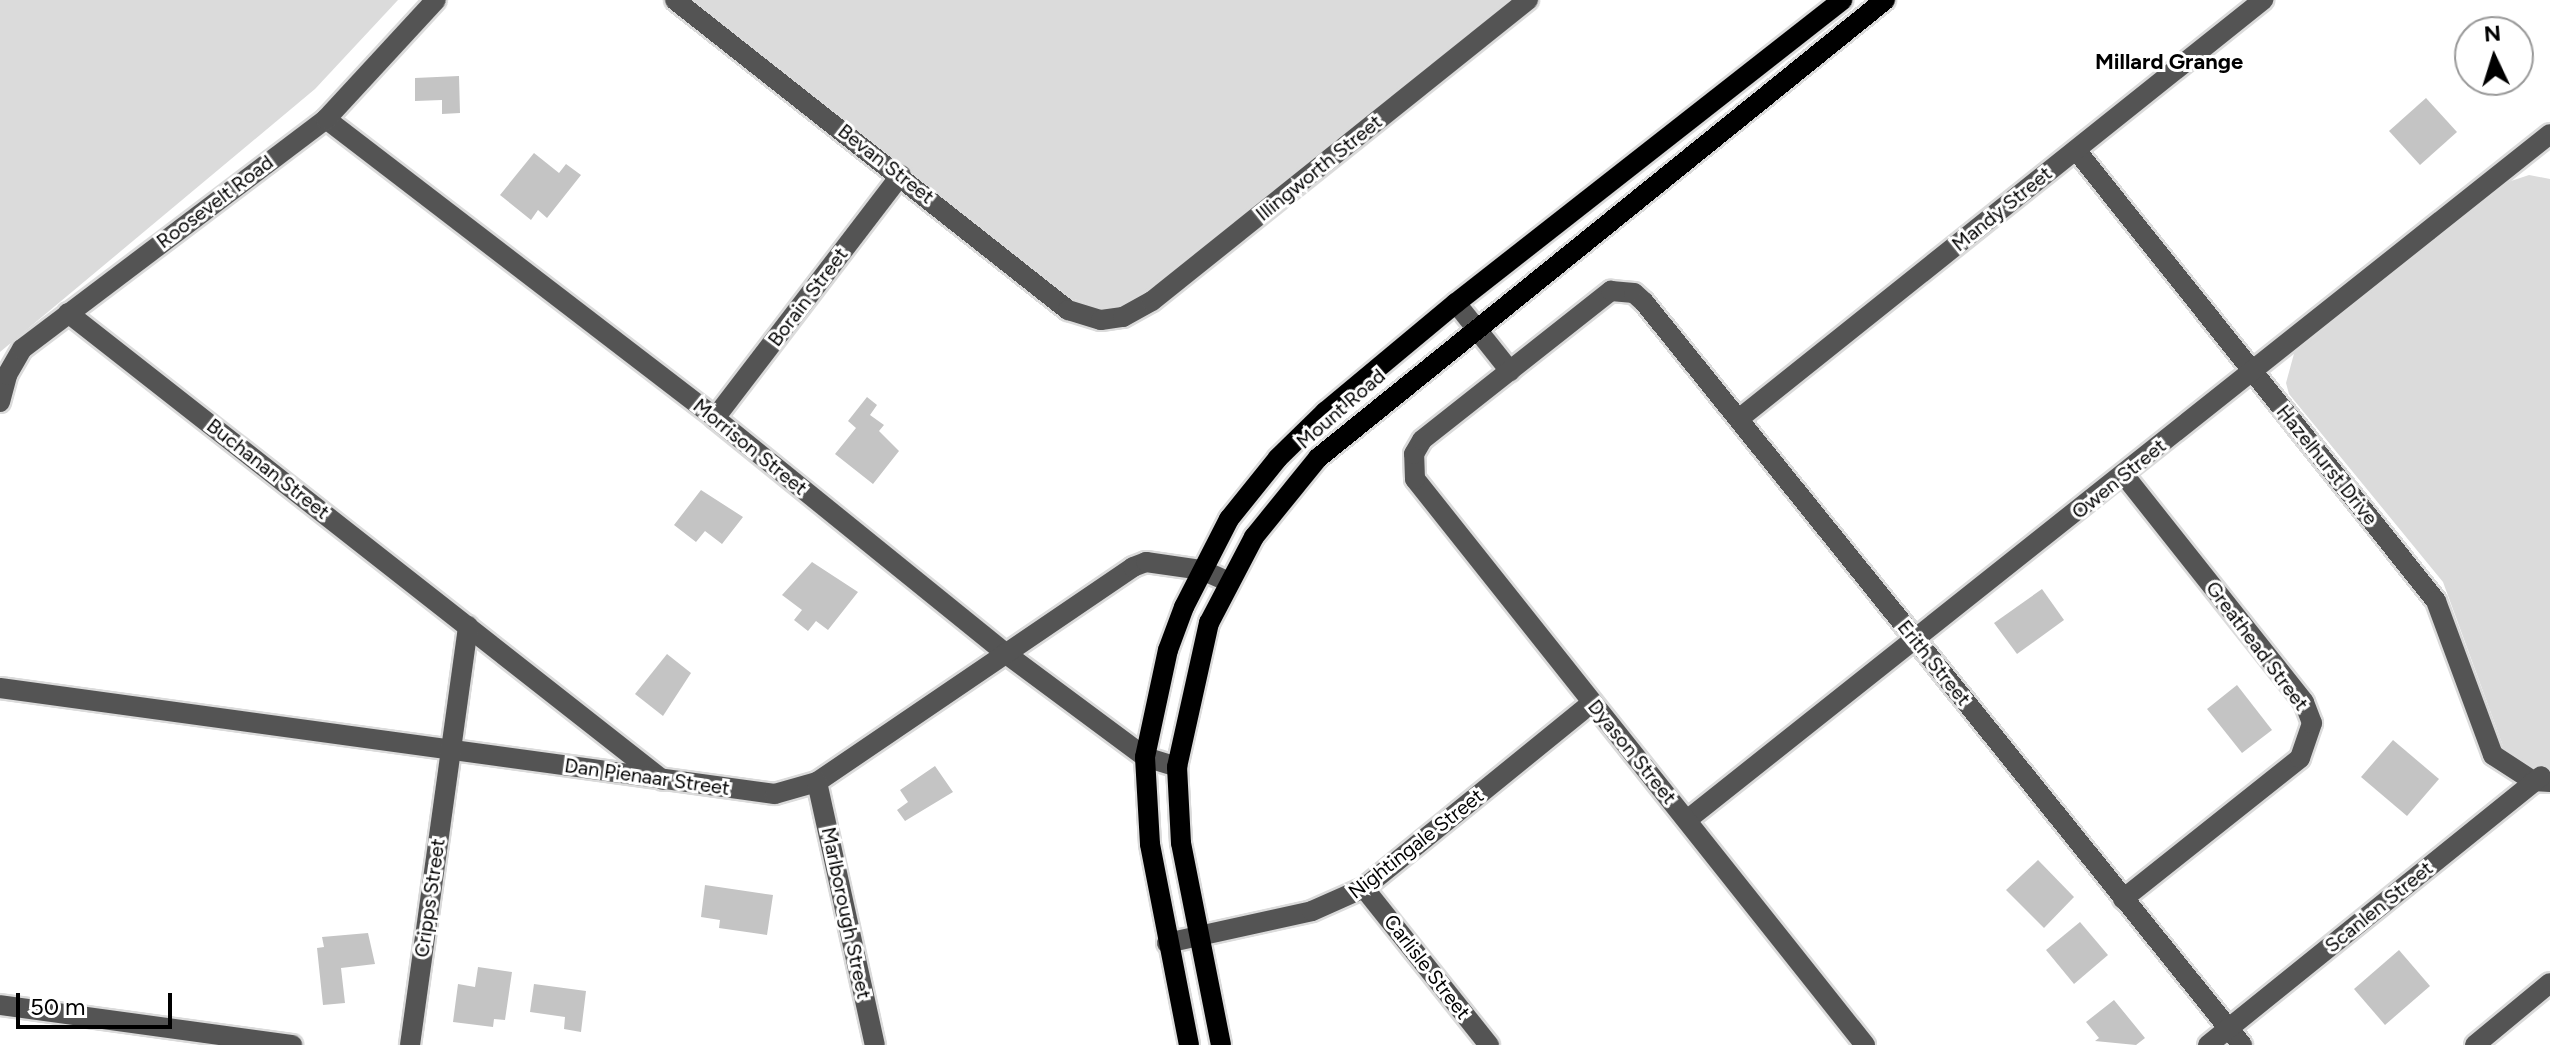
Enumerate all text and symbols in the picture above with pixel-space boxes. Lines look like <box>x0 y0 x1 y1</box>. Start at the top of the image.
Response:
north arrow <box>2454 16 2534 96</box>
text: N <box>2483 19 2502 48</box>
district label: Millard Grange <box>2095 49 2243 75</box>
street label: Illingworth Street <box>1251 110 1387 226</box>
street label: Bevan Street <box>833 119 939 209</box>
street label: Roosevelt Road <box>152 150 278 254</box>
street label: Mandy Street <box>1947 161 2057 257</box>
street label: Borain Street <box>763 243 853 351</box>
street label: Mount Road <box>1292 364 1390 454</box>
street label: Morrison Street <box>688 394 812 500</box>
street label: Hazelhurst Drive <box>2271 400 2383 530</box>
street label: Buchanan Street <box>202 414 334 524</box>
street label: Owen Street <box>2067 434 2171 524</box>
street label: Greathead Street <box>2201 577 2313 715</box>
street label: Erith Street <box>1892 615 1976 711</box>
street label: Dyason Street <box>1583 695 1681 809</box>
street label: Dan Pienaar Street <box>563 754 731 800</box>
street label: Nightingale Street <box>1344 784 1488 904</box>
street label: Marlborough Street <box>816 825 876 1001</box>
street label: Cripps Street <box>410 837 450 959</box>
street label: Scanlen Street <box>2320 856 2438 958</box>
street label: Carlisle Street <box>1379 910 1475 1024</box>
scale bar <box>20 977 176 1027</box>
text: 50 m <box>30 992 86 1021</box>

